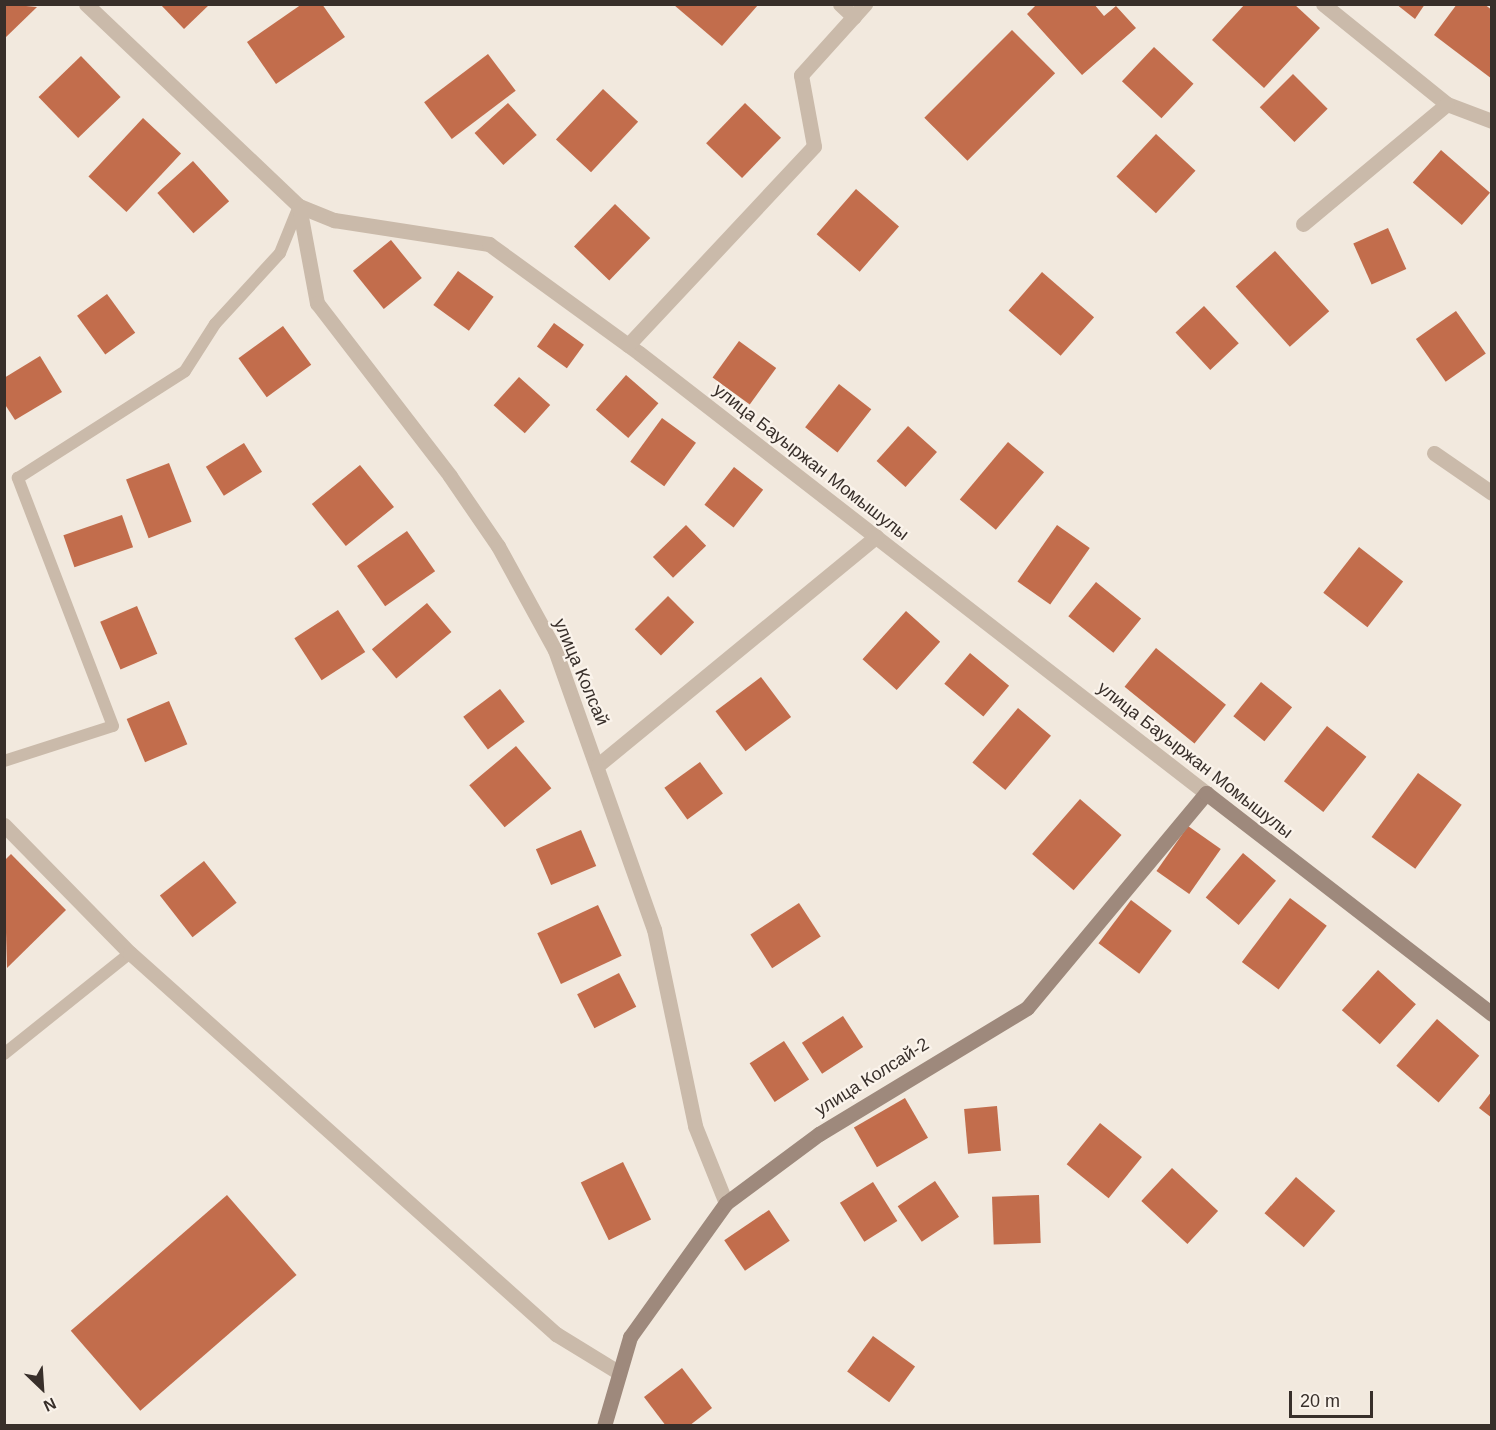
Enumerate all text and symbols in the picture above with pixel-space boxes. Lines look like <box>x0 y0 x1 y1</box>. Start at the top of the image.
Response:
street label: улица Бауыржан Момышулы <box>709 379 913 545</box>
street label: улица Колсай <box>549 615 613 729</box>
street label: улица Бауыржан Момышулы <box>1093 677 1297 843</box>
street label: улица Колсай-2 <box>811 1033 933 1121</box>
north arrow <box>12 1358 72 1418</box>
scale bar <box>1292 1379 1376 1417</box>
text: 20 m <box>1300 1391 1340 1411</box>
text: N <box>41 1395 59 1415</box>

